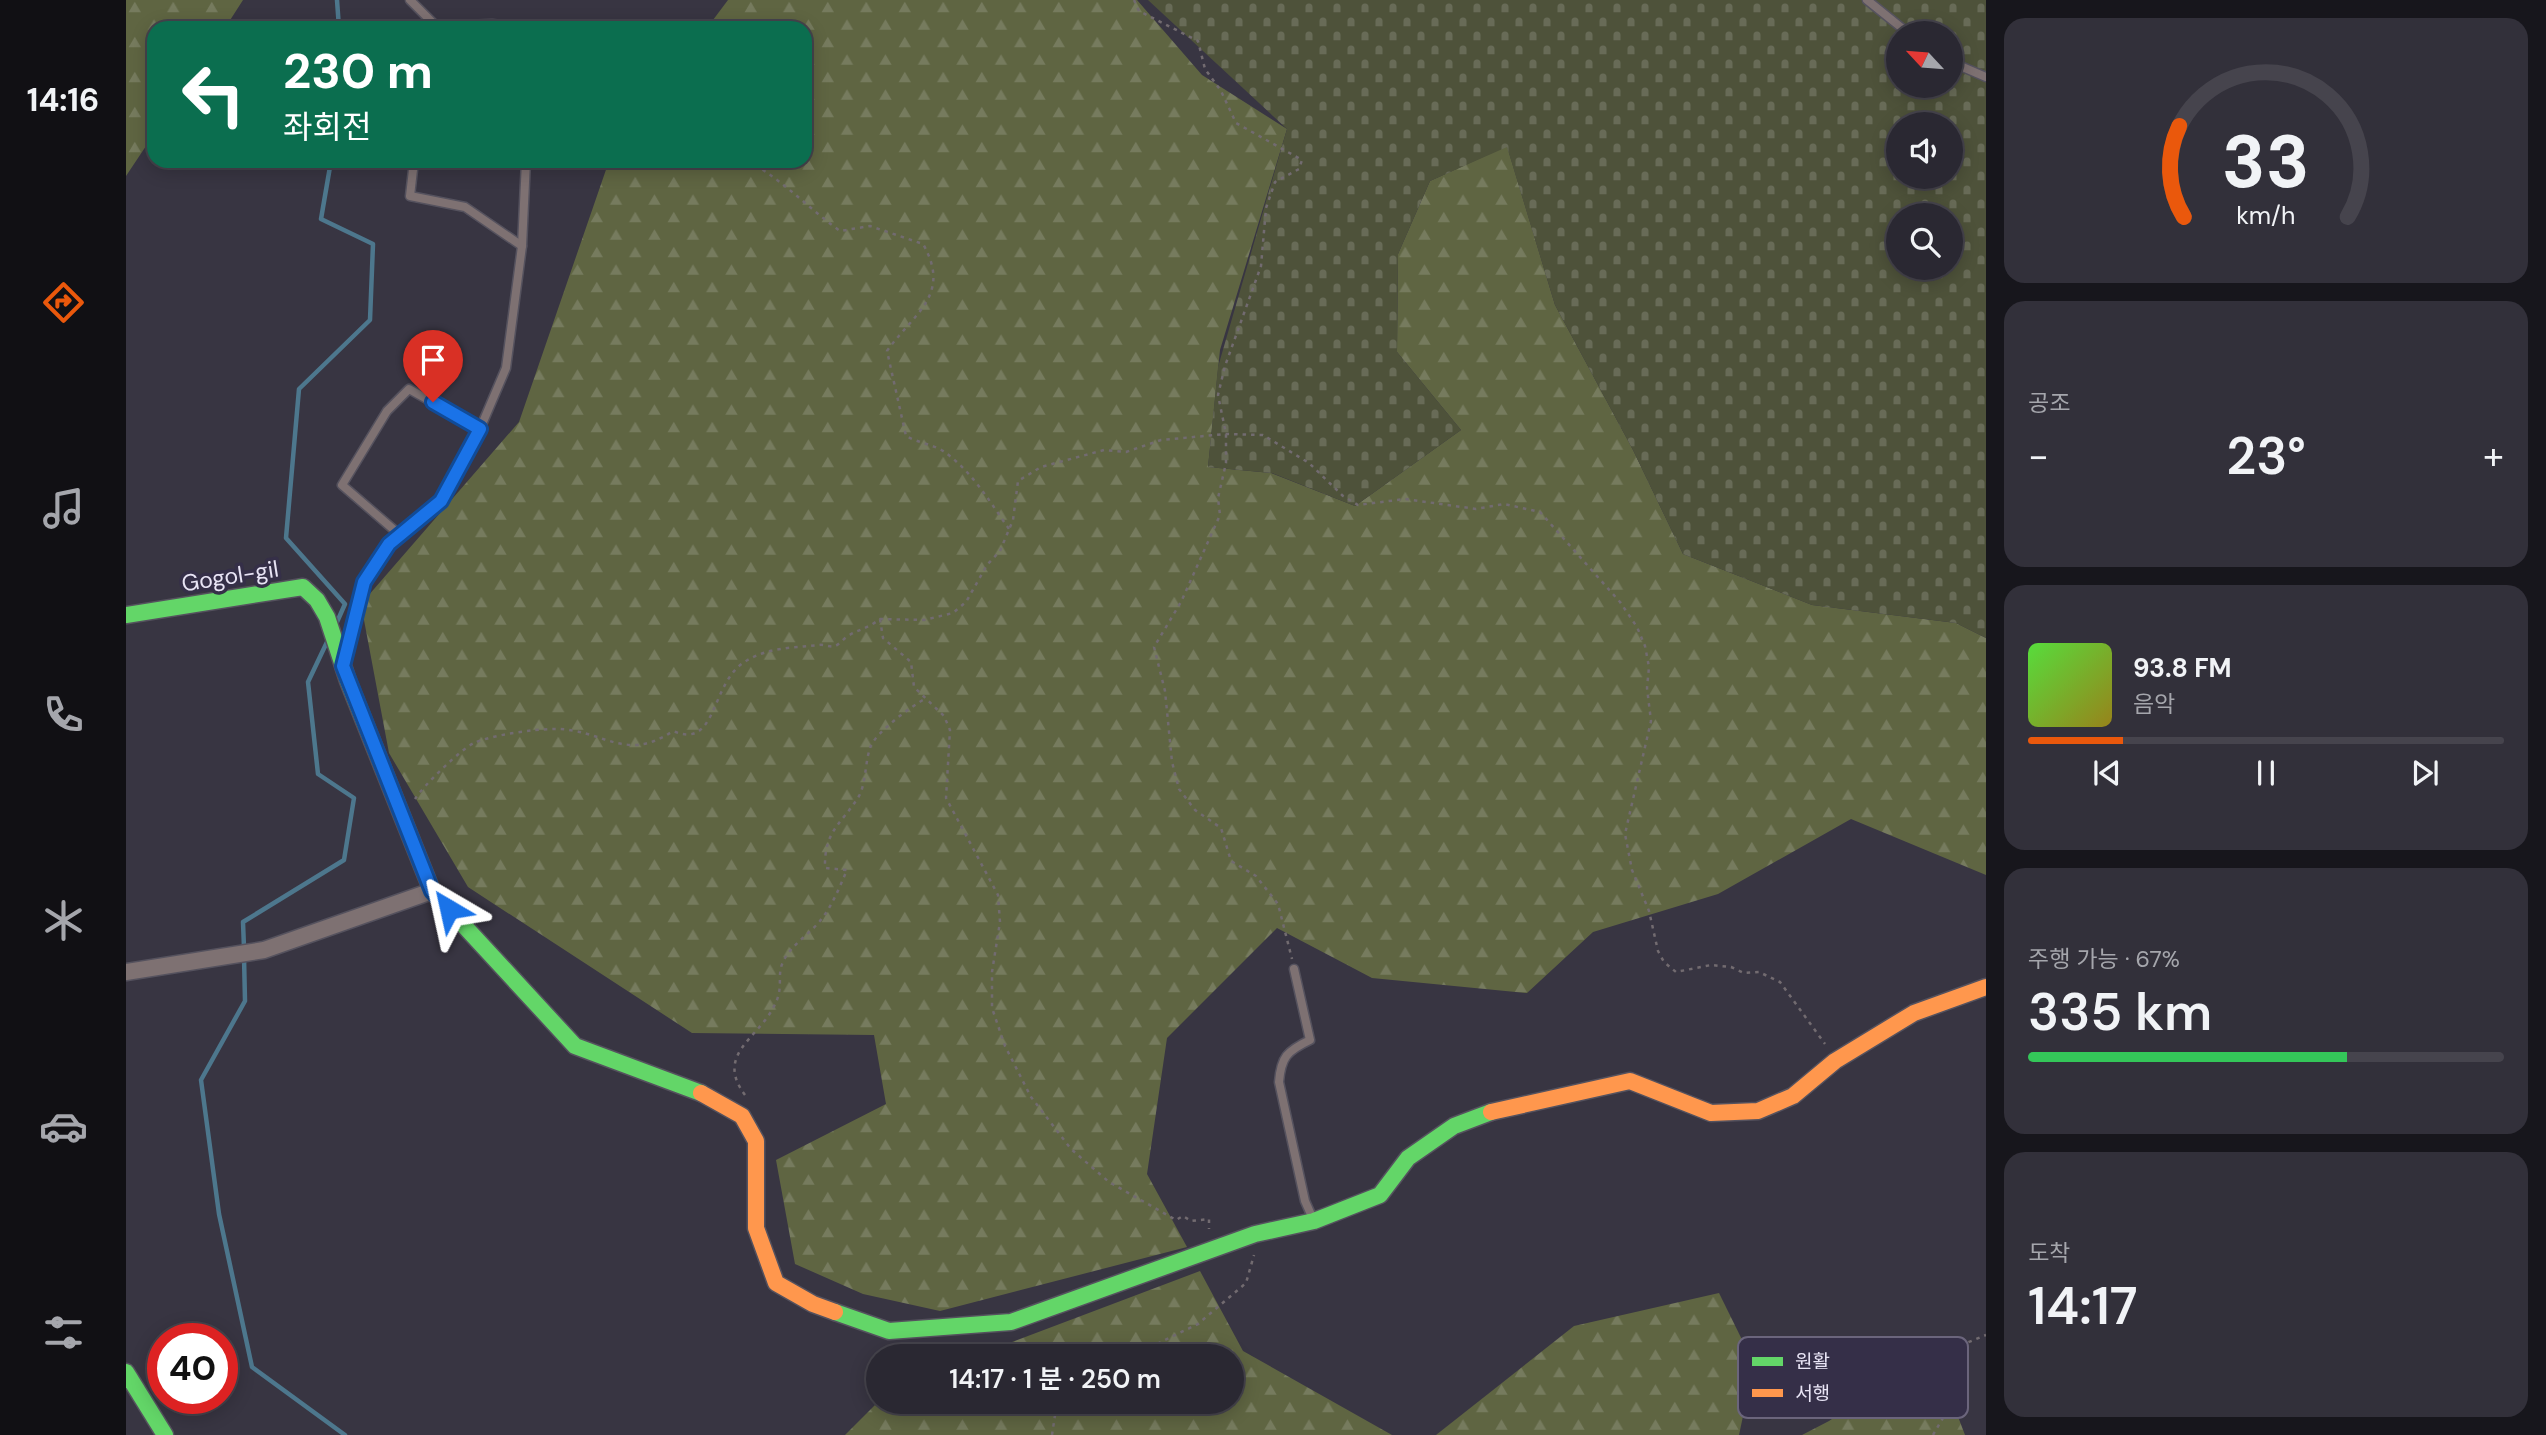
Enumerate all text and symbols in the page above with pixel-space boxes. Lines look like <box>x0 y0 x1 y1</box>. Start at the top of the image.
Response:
north arrow <box>1886 21 1964 98</box>
map controls <box>1886 21 1963 280</box>
text: 230 m <box>283 39 433 103</box>
icon: left <box>168 49 259 140</box>
text: 14:16 <box>27 79 99 121</box>
text: 좌회전 <box>283 106 371 148</box>
button: sound <box>1886 112 1963 189</box>
text: 33 <box>2222 115 2310 210</box>
text: km/h <box>2236 199 2296 232</box>
button: search <box>1886 203 1963 280</box>
icon: directions <box>39 278 88 327</box>
pin <box>403 330 463 402</box>
icon: arrive <box>414 341 452 379</box>
text: 공조 <box>2028 388 2070 418</box>
text: 23° <box>2226 422 2306 490</box>
text: − <box>2028 431 2049 481</box>
text: + <box>2483 431 2504 481</box>
icon: music <box>39 484 88 533</box>
street label: Gogol-gil <box>179 554 281 598</box>
text: 93.8 FM <box>2133 651 2232 685</box>
text: 음악 <box>2133 689 2175 719</box>
icon: phone <box>39 690 88 739</box>
icon: previous <box>2088 754 2126 792</box>
icon: pause <box>2247 754 2285 792</box>
icon: next <box>2406 754 2444 792</box>
position arrow <box>412 872 486 946</box>
icon: climate <box>39 896 88 945</box>
text: 주행 가능 · 67% <box>2028 944 2180 974</box>
text: 335 km <box>2028 978 2212 1046</box>
icon: car <box>39 1102 88 1151</box>
text: 도착 <box>2028 1238 2070 1268</box>
text: 14:17 <box>2028 1272 2138 1340</box>
icon: filters <box>39 1308 88 1357</box>
speed limit sign: 40 <box>147 1323 238 1414</box>
legend <box>1738 1337 1968 1418</box>
text: 원활 <box>1795 1349 1830 1374</box>
text: 14:17 · 1 분 · 250 m <box>949 1362 1161 1396</box>
text: 서행 <box>1795 1381 1830 1406</box>

